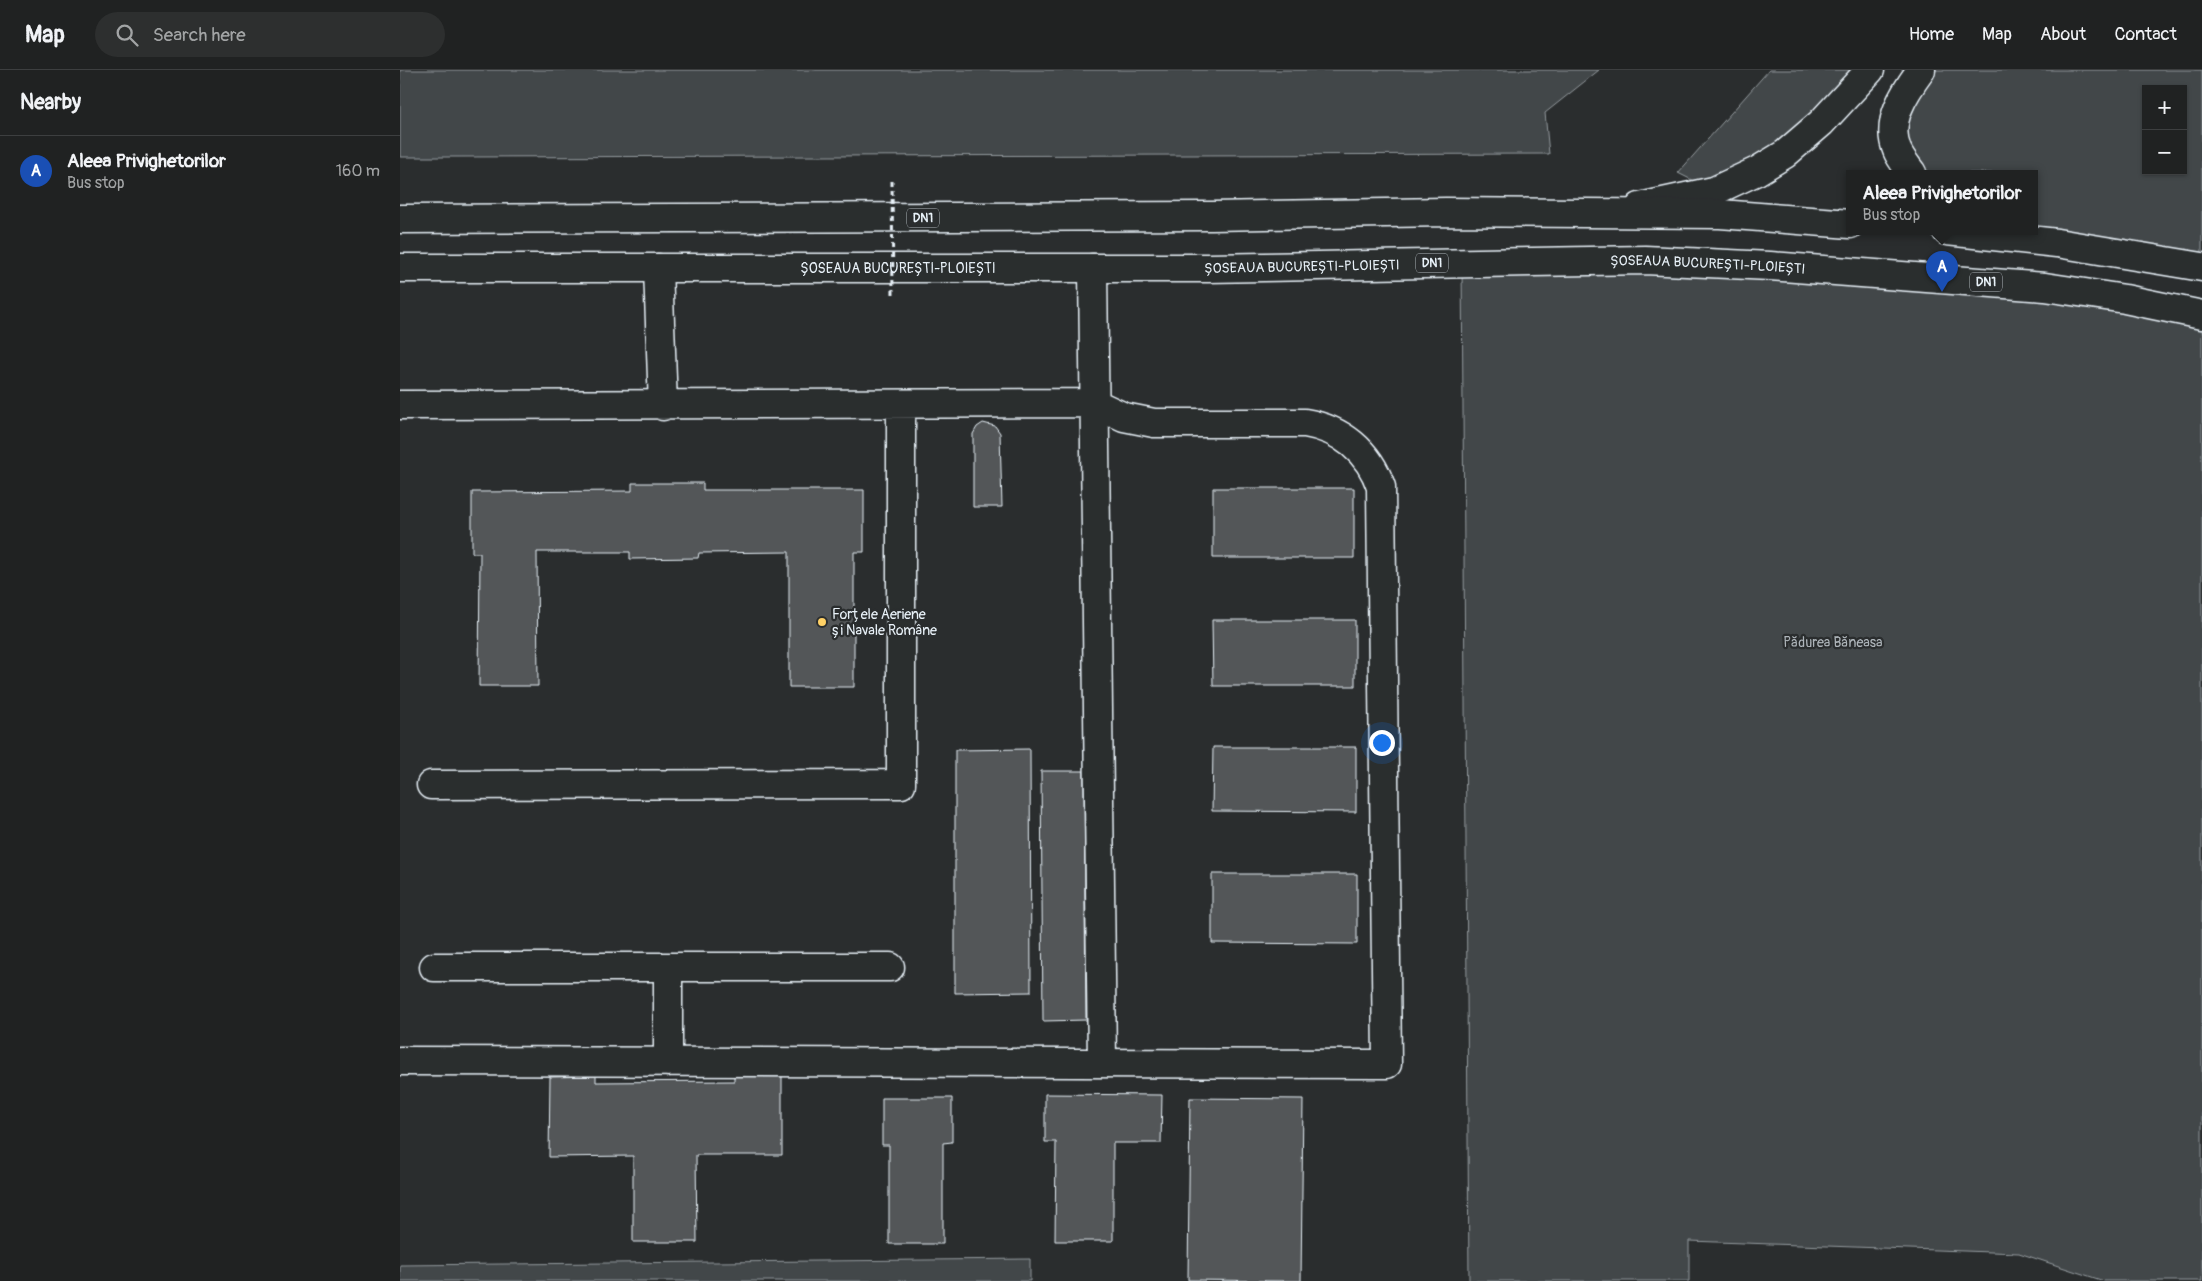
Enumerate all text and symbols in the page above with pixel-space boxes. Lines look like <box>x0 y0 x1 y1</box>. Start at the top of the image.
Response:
search box <box>95 12 445 57</box>
text: Map <box>25 20 65 49</box>
icon: search <box>113 21 141 49</box>
text: Search here <box>153 23 246 47</box>
text: Home <box>1909 23 1954 46</box>
text: Map <box>1982 23 2012 46</box>
text: About <box>2040 23 2086 46</box>
text: Contact <box>2114 23 2177 46</box>
map controls <box>2142 85 2187 175</box>
button: + <box>2142 85 2187 130</box>
text: Nearby <box>20 89 81 116</box>
button: − <box>2142 130 2187 175</box>
text: Aleea Privighetorilor <box>67 149 226 173</box>
text: A <box>31 161 41 181</box>
text: 160 m <box>336 161 380 181</box>
popup <box>1846 170 2038 235</box>
text: Bus stop <box>67 173 125 193</box>
text: Aleea Privighetorilor <box>1863 181 2021 205</box>
text: Bus stop <box>1863 205 1920 225</box>
road number: DN1 <box>907 208 939 228</box>
street label: ȘOSEAUA BUCUREȘTI-PLOIEȘTI <box>1610 251 1806 277</box>
pin: A <box>1926 251 1958 292</box>
road number: DN1 <box>1416 254 1448 272</box>
street label: ȘOSEAUA BUCUREȘTI-PLOIEȘTI <box>1204 256 1400 277</box>
street label: ȘOSEAUA BUCUREȘTI-PLOIEȘTI <box>800 260 996 277</box>
road number: DN1 <box>1970 272 2002 292</box>
place label: Forțele Aeriene și Navale Române <box>832 606 937 639</box>
marker: Forțele Aeriene și Navale Române <box>816 616 828 628</box>
park label: Pădurea Băneasa <box>1783 634 1883 651</box>
your location <box>1369 730 1395 756</box>

